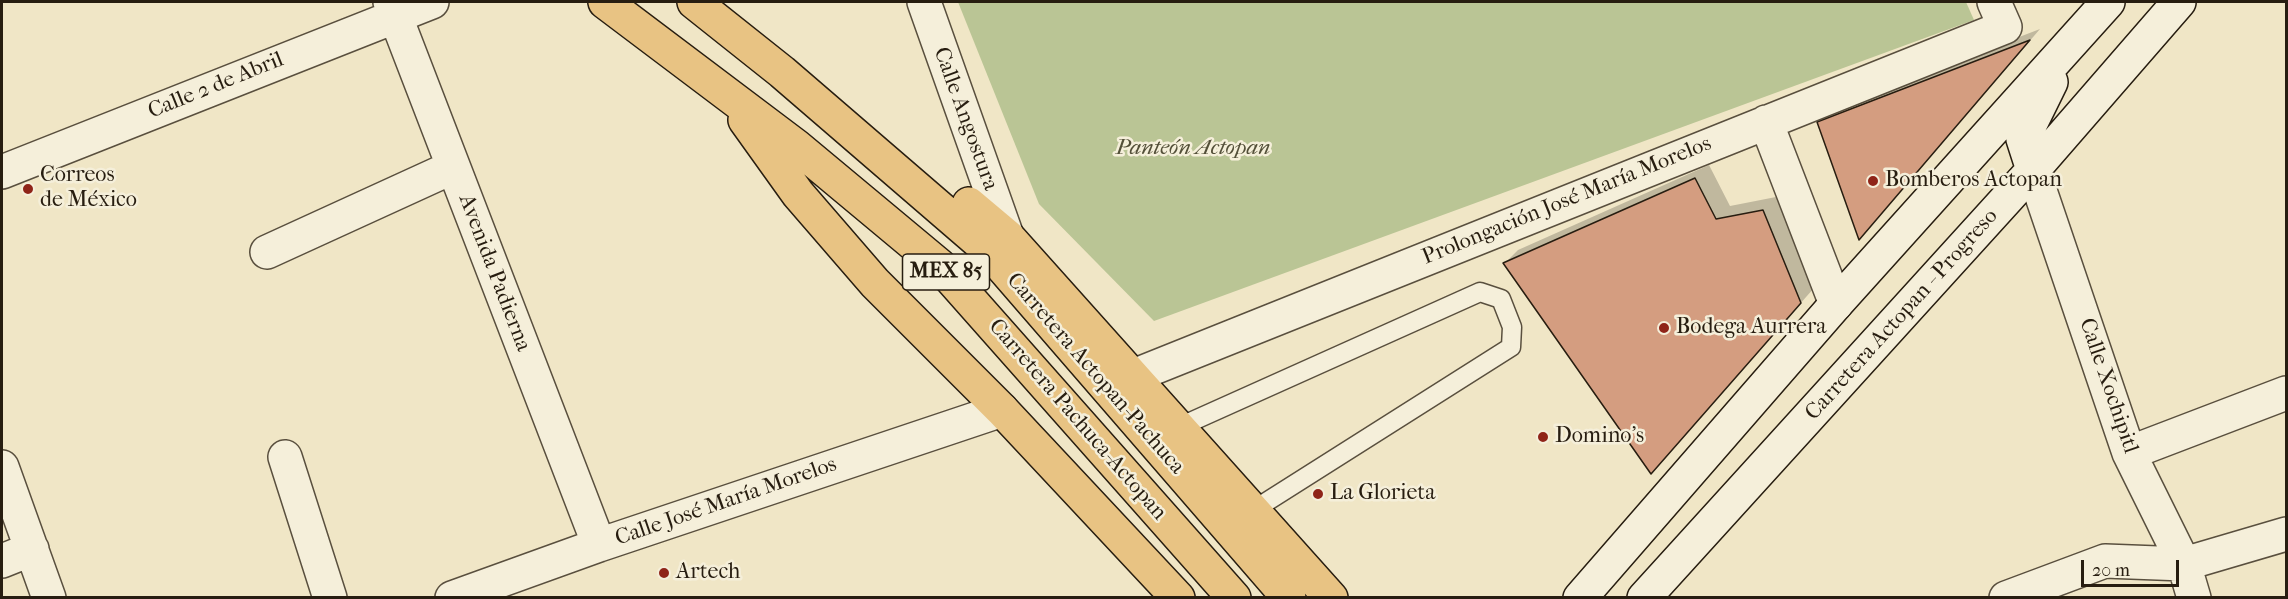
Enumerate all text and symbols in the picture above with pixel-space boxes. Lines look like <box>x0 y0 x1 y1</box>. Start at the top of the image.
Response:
street label: Calle Angostura <box>927 44 1003 194</box>
street label: Calle 2 de Abril <box>144 47 288 125</box>
street label: Prolongación José María Morelos <box>1419 131 1715 271</box>
park label: Panteón Actopan <box>1116 136 1270 162</box>
place label: Correos de México <box>40 163 137 214</box>
place label: Bomberos Actopan <box>1885 168 2062 194</box>
marker: Bomberos Actopan <box>1866 174 1880 188</box>
marker: Correos de México <box>21 182 35 196</box>
street label: Avenida Padierna <box>452 191 536 355</box>
street label: Carretera Actopan - Progreso <box>1800 204 2004 426</box>
road number: MEX 85 <box>902 254 990 290</box>
street label: Carretera Actopan-Pachuca <box>1000 268 1190 480</box>
street label: Carretera Pachuca-Actopan <box>982 314 1172 526</box>
place label: Bodega Aurrera <box>1676 315 1826 341</box>
street label: Calle Xochipitl <box>2073 315 2143 457</box>
marker: Bodega Aurrera <box>1657 321 1671 335</box>
place label: Domino's <box>1555 424 1644 450</box>
marker: Domino's <box>1536 430 1550 444</box>
street label: Calle José María Morelos <box>612 452 840 552</box>
place label: La Glorieta <box>1330 481 1435 507</box>
marker: La Glorieta <box>1311 487 1325 501</box>
scale bar <box>2084 548 2182 586</box>
place label: Artech <box>676 560 740 586</box>
text: 20 m <box>2092 560 2130 581</box>
marker: Artech <box>657 566 671 580</box>

